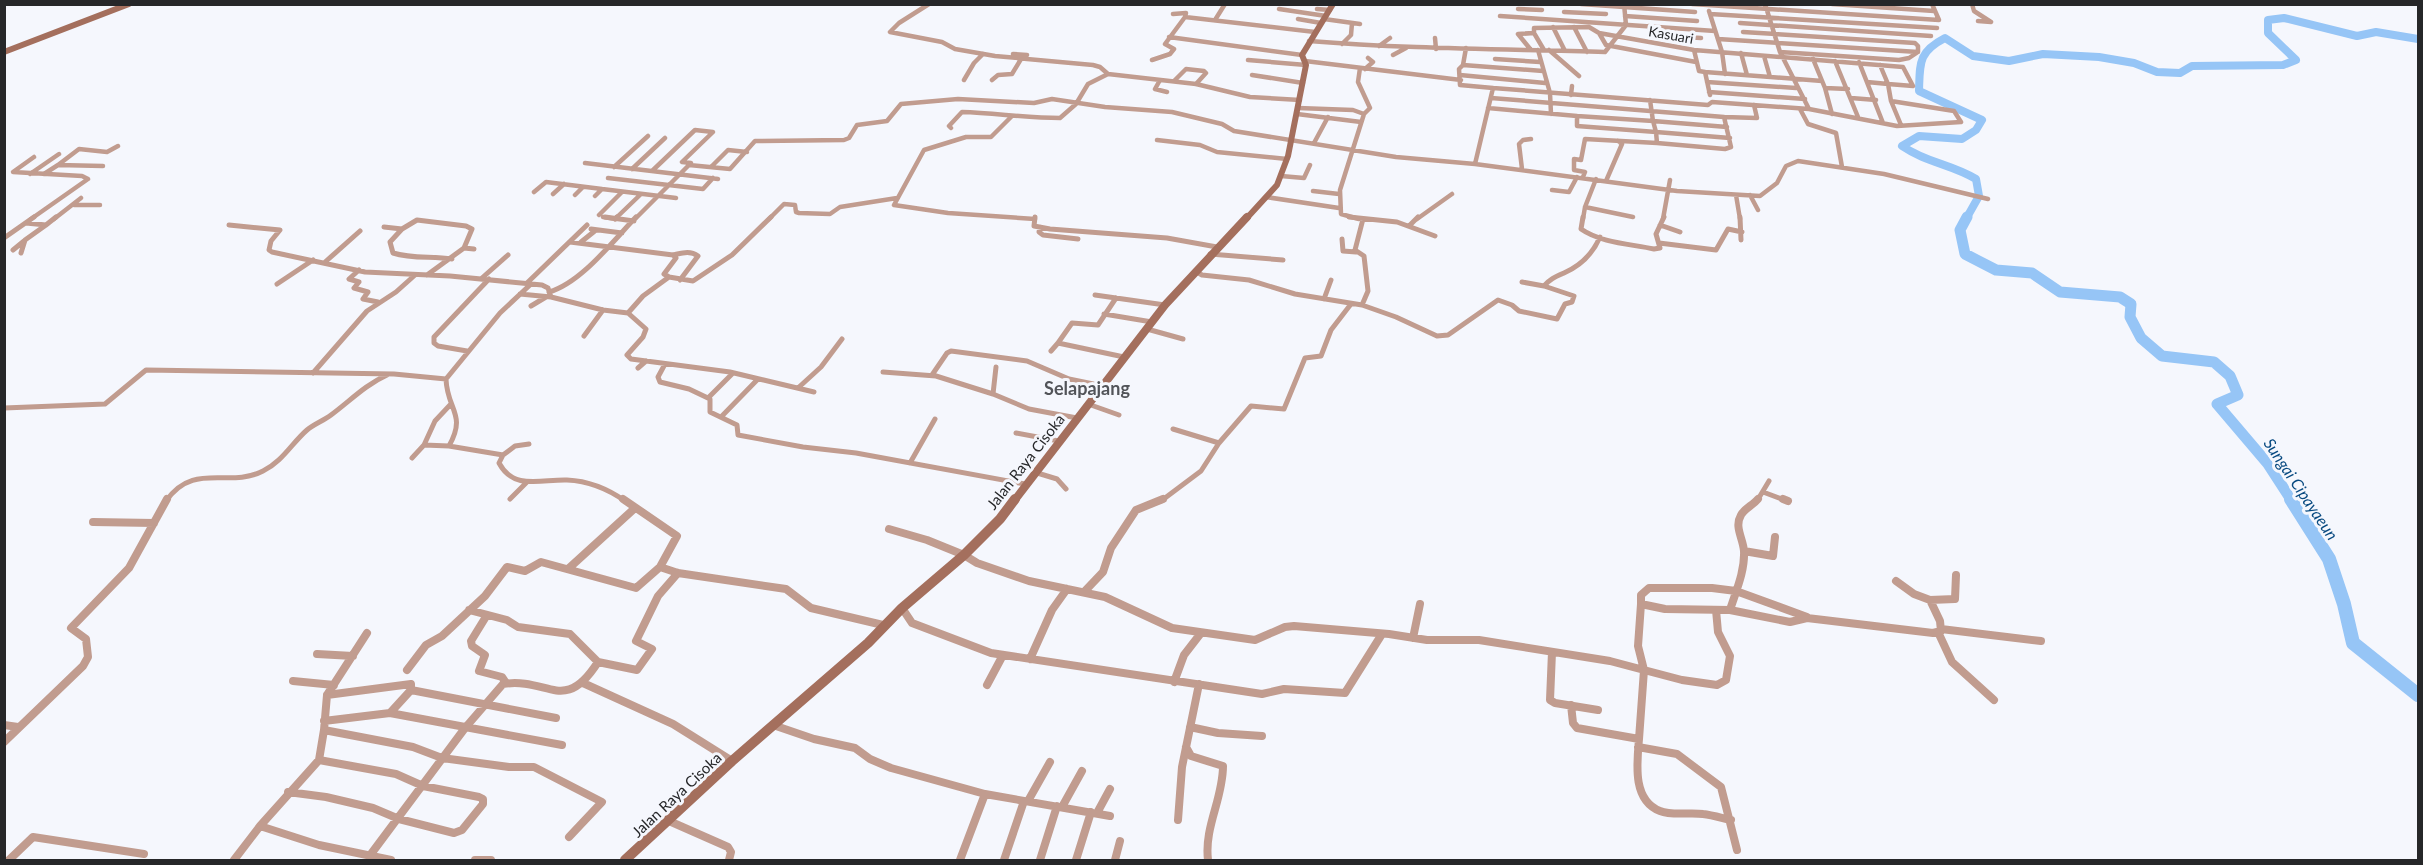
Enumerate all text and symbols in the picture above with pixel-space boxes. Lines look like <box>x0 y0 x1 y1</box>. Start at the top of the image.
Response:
street label: Kasuari <box>1647 22 1695 47</box>
district label: Selapajang <box>1044 377 1130 399</box>
street label: Jalan Raya Cisoka <box>982 410 1068 513</box>
water label: Sungai Cipayaeun <box>2260 434 2342 543</box>
street label: Jalan Raya Cisoka <box>628 748 725 840</box>

